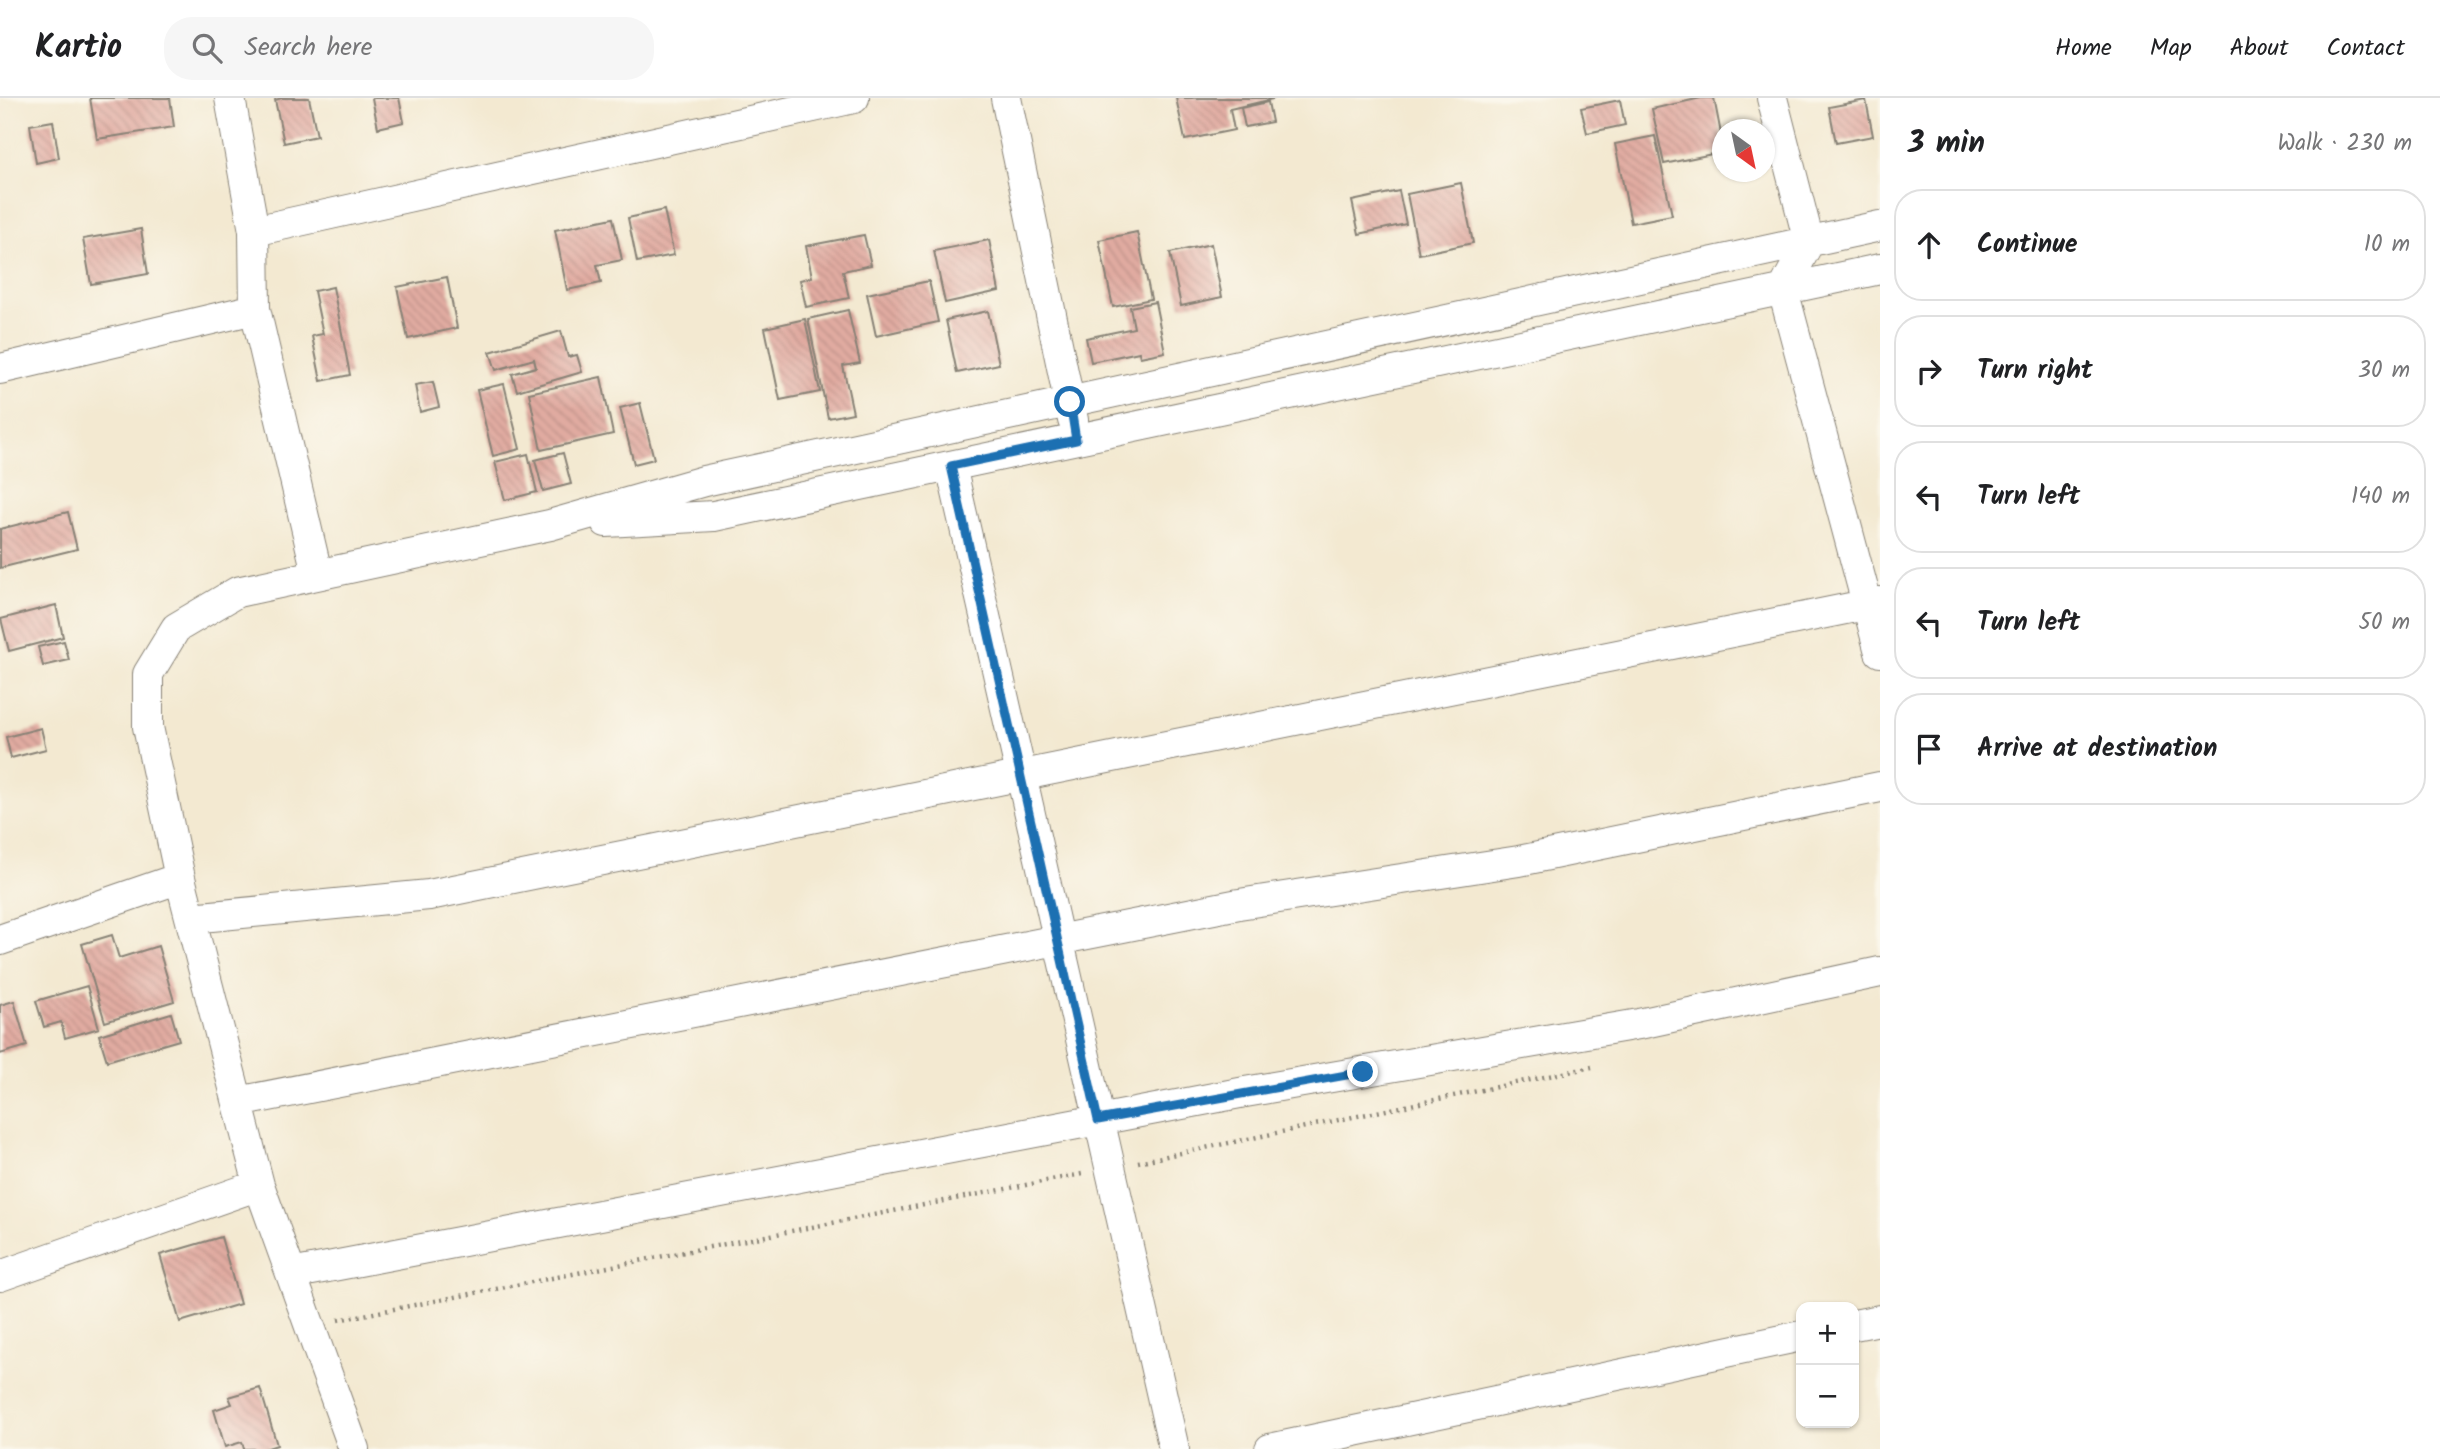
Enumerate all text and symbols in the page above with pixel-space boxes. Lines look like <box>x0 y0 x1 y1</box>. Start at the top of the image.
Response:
search box <box>164 17 654 80</box>
text: Kartio <box>35 22 122 75</box>
text: Search here <box>244 27 372 69</box>
icon: search <box>188 29 226 67</box>
text: Home <box>2055 29 2112 68</box>
text: Map <box>2150 29 2192 68</box>
text: About <box>2230 29 2288 68</box>
text: Contact <box>2326 29 2405 68</box>
north arrow <box>1712 119 1775 182</box>
text: 3 min <box>1908 120 1985 168</box>
text: Walk · 230 m <box>2277 126 2412 162</box>
text: Continue <box>1977 224 2078 266</box>
icon: ahead <box>1910 226 1948 264</box>
text: 10 m <box>2364 227 2410 263</box>
text: Turn right <box>1977 350 2093 392</box>
icon: right <box>1910 352 1948 390</box>
text: 30 m <box>2358 353 2410 389</box>
route start <box>1054 386 1085 417</box>
text: Turn left <box>1977 476 2080 518</box>
icon: left <box>1910 478 1948 516</box>
text: 140 m <box>2351 479 2410 515</box>
text: Turn left <box>1977 602 2080 644</box>
icon: left <box>1910 604 1948 642</box>
text: 50 m <box>2359 605 2410 641</box>
text: Arrive at destination <box>1977 728 2217 770</box>
icon: arrive <box>1910 730 1948 768</box>
route end <box>1347 1056 1378 1087</box>
map controls <box>1796 1302 1859 1428</box>
button: + <box>1796 1302 1859 1365</box>
button: − <box>1796 1365 1859 1428</box>

